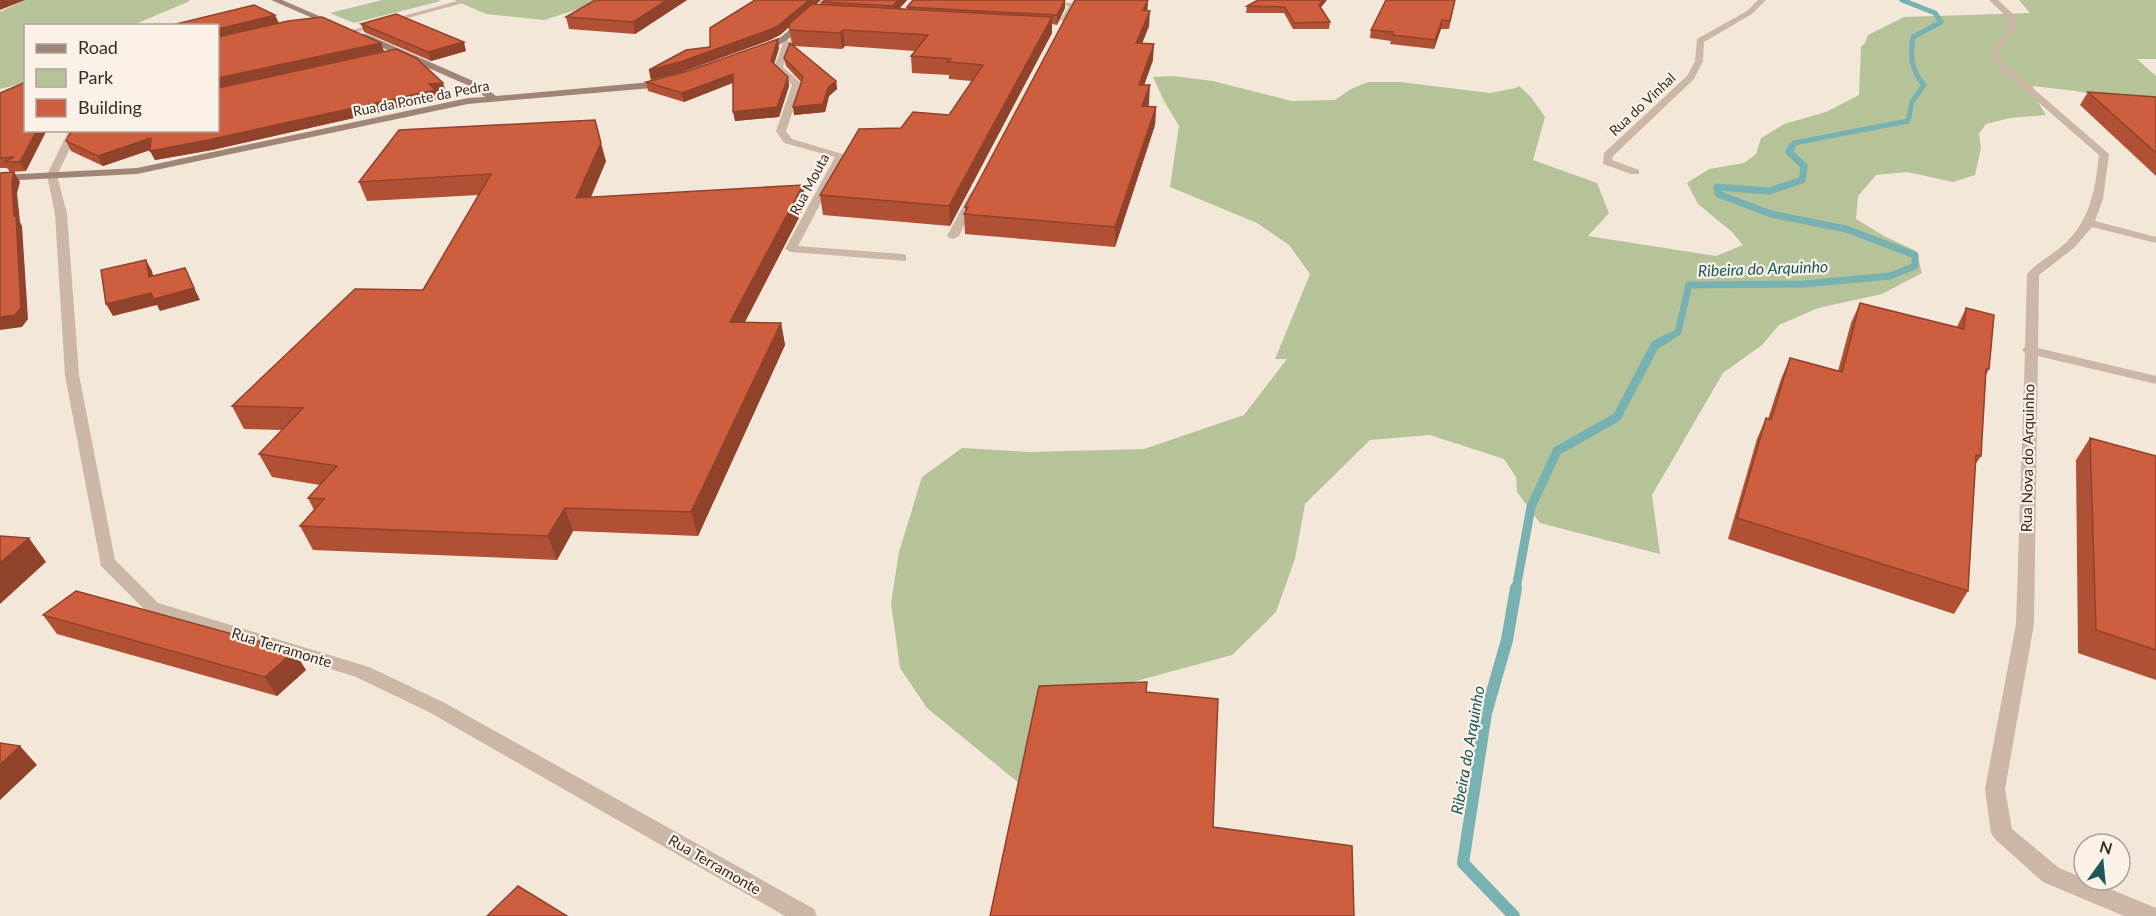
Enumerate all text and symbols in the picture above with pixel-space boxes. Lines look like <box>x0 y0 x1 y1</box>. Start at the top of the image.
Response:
legend <box>24 24 219 132</box>
text: Road <box>78 36 118 58</box>
text: Park <box>78 66 114 88</box>
street label: Rua do Vinhal <box>1605 69 1679 139</box>
street label: Rua da Ponte da Pedra <box>351 76 491 120</box>
text: Building <box>78 96 142 118</box>
street label: Rua Mouta <box>786 150 832 218</box>
water label: Ribeira do Arquinho <box>1697 256 1829 280</box>
street label: Rua Nova do Arquinho <box>2017 384 2037 532</box>
street label: Rua Terramonte <box>230 623 334 671</box>
water label: Ribeira do Arquinho <box>1446 684 1488 816</box>
street label: Rua Terramonte <box>666 830 765 898</box>
north arrow <box>2072 832 2132 892</box>
text: N <box>2098 836 2114 858</box>

